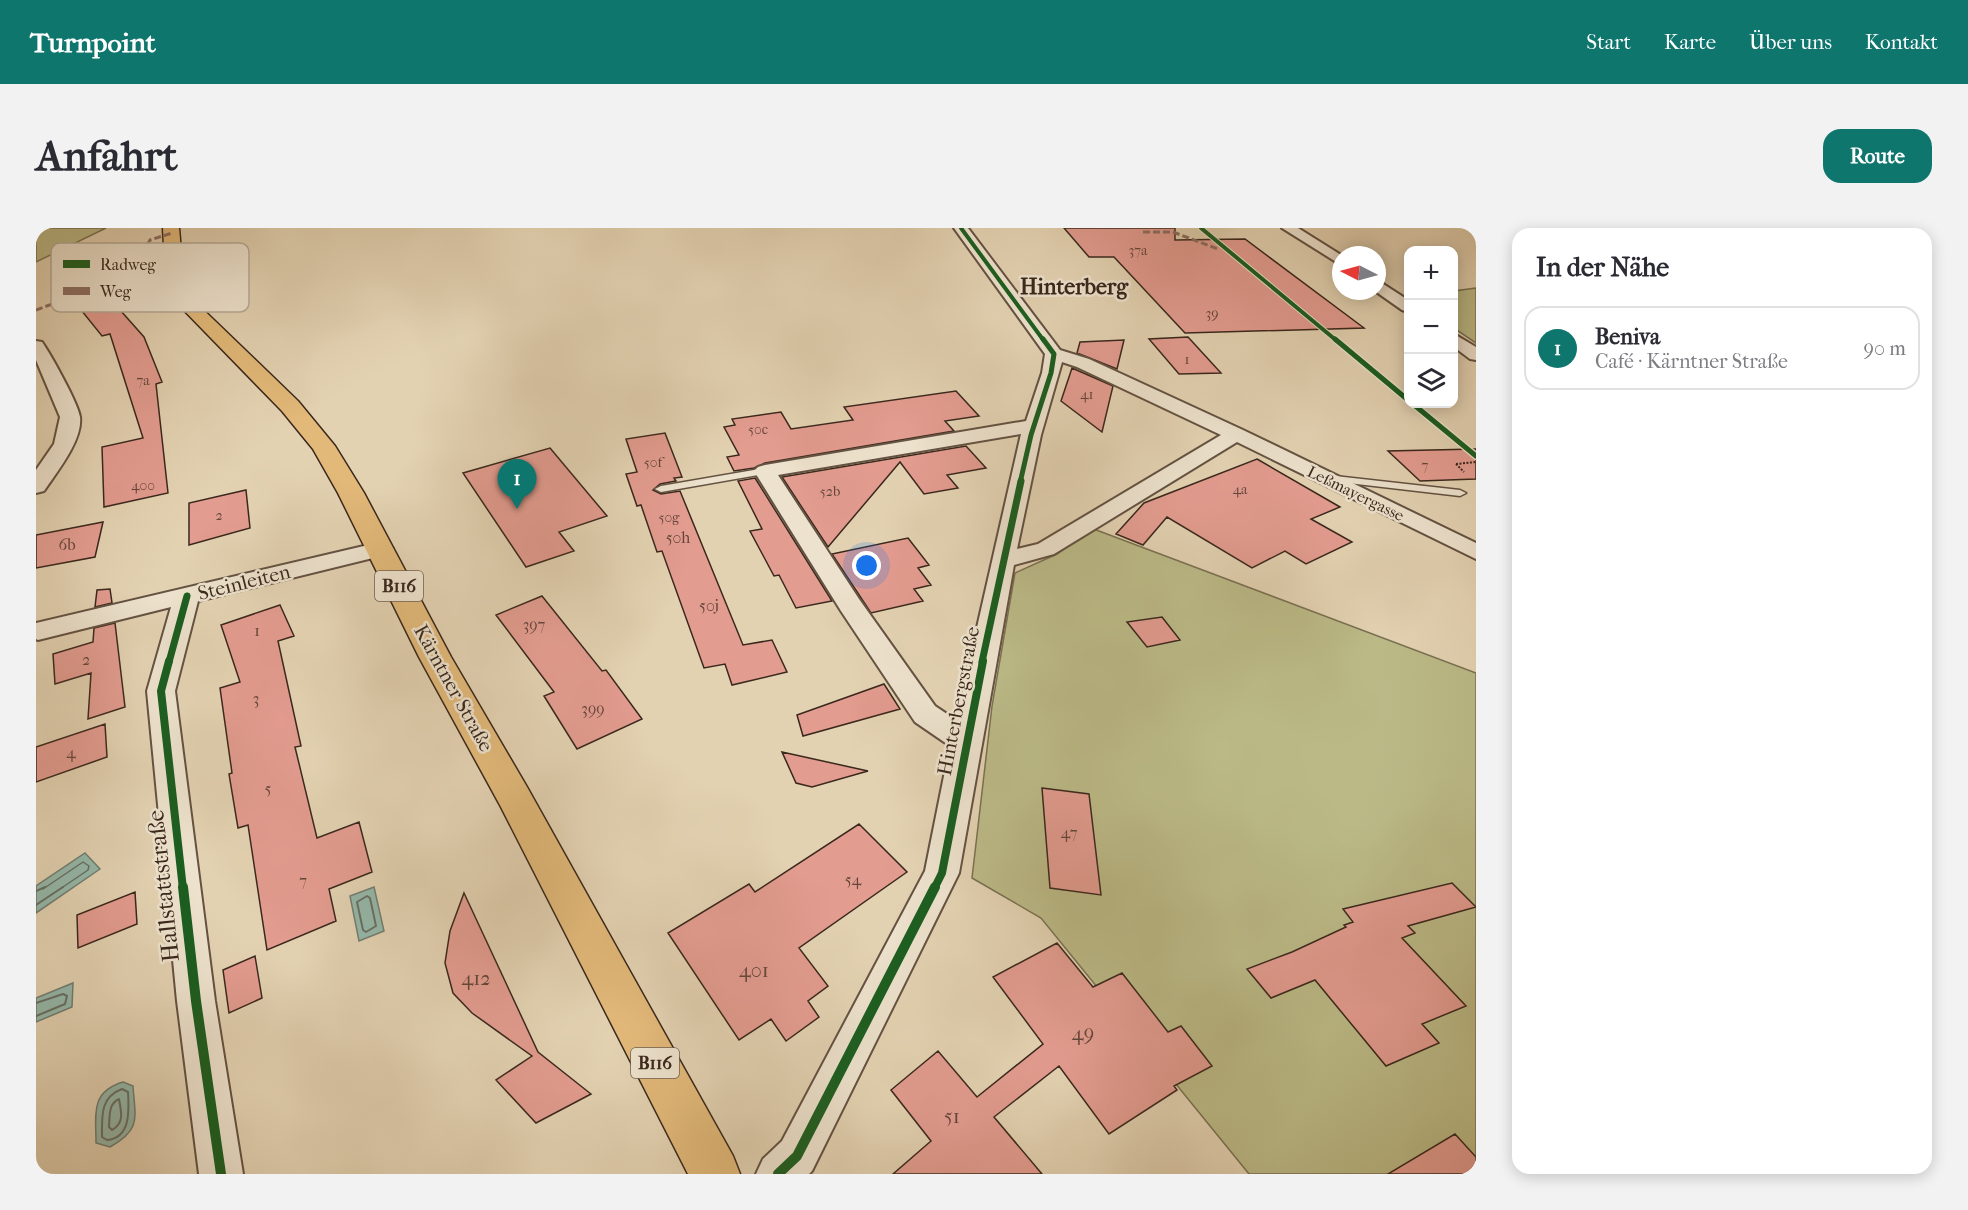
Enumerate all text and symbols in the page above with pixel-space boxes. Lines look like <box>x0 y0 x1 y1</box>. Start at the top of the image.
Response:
text: Turnpoint <box>30 26 156 59</box>
text: Start <box>1586 30 1631 54</box>
text: Karte <box>1664 30 1716 54</box>
text: Über uns <box>1749 30 1832 54</box>
text: Kontakt <box>1865 30 1938 54</box>
button: Route <box>1823 129 1932 183</box>
text: Anfahrt <box>36 132 178 181</box>
house number: 37a <box>1129 242 1148 259</box>
legend <box>51 243 249 312</box>
north arrow <box>1332 246 1386 300</box>
map controls <box>1404 246 1458 408</box>
button: + <box>1404 246 1458 300</box>
text: In der Nähe <box>1536 252 1669 283</box>
text: Radweg <box>100 255 156 274</box>
district label: Hinterberg <box>1020 274 1129 300</box>
text: Weg <box>99 282 132 301</box>
button: − <box>1404 300 1458 354</box>
house number: 39 <box>1205 305 1219 322</box>
text: Beniva <box>1595 324 1660 350</box>
text: 1 <box>1554 337 1561 360</box>
text: 90 m <box>1864 337 1906 360</box>
text: Café · Kärntner Straße <box>1595 350 1788 373</box>
house number: 1 <box>1185 351 1190 368</box>
button: layers <box>1404 354 1458 408</box>
house number: 7a <box>136 372 150 389</box>
house number: 41 <box>1080 386 1094 403</box>
house number: 50c <box>748 421 768 438</box>
house number: 50f <box>644 454 666 471</box>
house number: 7 <box>1422 457 1429 474</box>
pin: 1 <box>498 460 536 509</box>
street label: Leßmayergasse <box>1304 462 1407 525</box>
house number: 400 <box>131 477 155 494</box>
house number: 4a <box>1233 481 1248 498</box>
house number: 52b <box>820 483 840 500</box>
house number: 2 <box>215 507 223 524</box>
house number: 50g <box>658 509 680 526</box>
house number: 50h <box>666 528 690 547</box>
house number: 6b <box>58 535 76 554</box>
your location <box>852 551 881 580</box>
street label: Steinleiten <box>195 560 293 605</box>
road number: B116 <box>375 571 423 601</box>
house number: 50j <box>699 596 719 615</box>
house number: 397 <box>523 615 546 634</box>
house number: 1 <box>254 621 260 640</box>
street label: Kärntner Straße <box>409 621 498 756</box>
street label: Hinterbergstraße <box>933 625 984 778</box>
house number: 2 <box>82 650 90 669</box>
house number: 3 <box>253 689 259 708</box>
house number: 399 <box>581 699 605 718</box>
house number: 4 <box>66 743 76 762</box>
house number: 5 <box>265 779 272 798</box>
street label: Hallstattstraße <box>141 808 185 963</box>
house number: 47 <box>1061 823 1078 842</box>
house number: 54 <box>845 870 862 889</box>
house number: 7 <box>299 871 307 890</box>
house number: 401 <box>739 959 769 982</box>
house number: 412 <box>461 967 491 990</box>
house number: 49 <box>1072 1022 1094 1045</box>
road number: B116 <box>631 1048 679 1078</box>
house number: 51 <box>944 1105 960 1128</box>

